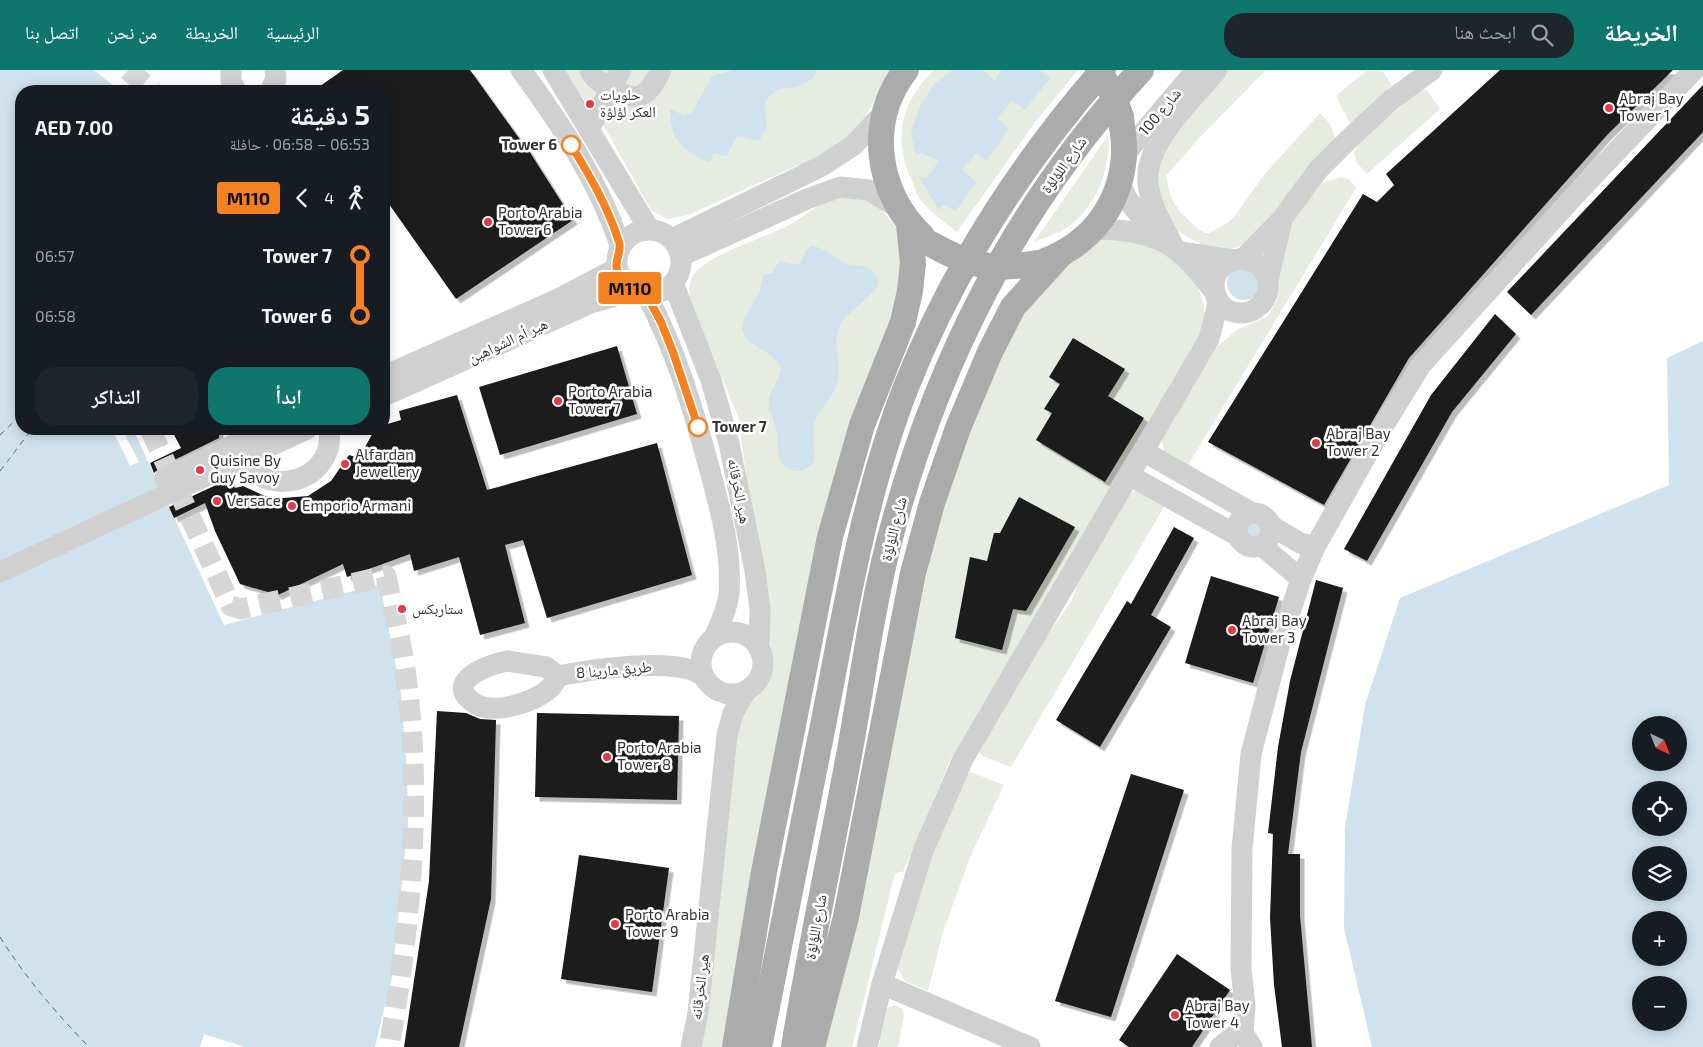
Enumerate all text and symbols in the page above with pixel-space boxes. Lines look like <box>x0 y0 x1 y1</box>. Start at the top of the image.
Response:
search box <box>1224 13 1574 58</box>
text: الخريطة <box>1604 17 1678 46</box>
text: ابحث هنا <box>1454 20 1516 43</box>
text: اتصل بنا <box>25 21 79 43</box>
text: من نحن <box>107 21 157 43</box>
text: الخريطة <box>185 21 238 43</box>
text: الرئيسية <box>266 21 319 43</box>
icon: search <box>1528 21 1556 49</box>
street label: شارع 100 <box>1134 84 1186 140</box>
place label: حلويات العكر لؤلؤة <box>600 85 656 121</box>
place label: Abraj Bay Tower 1 <box>1619 89 1684 124</box>
text: 5 دقيقة <box>290 97 370 131</box>
marker: حلويات العكر لؤلؤة <box>584 98 596 110</box>
marker: Abraj Bay Tower 1 <box>1603 102 1615 114</box>
text: AED 7.00 <box>35 116 113 139</box>
street label: شارع اللؤلؤة <box>1037 132 1091 197</box>
text: 06:53 – 06:58 · حافلة <box>229 134 370 153</box>
place label: Tower 6 <box>501 135 557 153</box>
marker: Tower 6 <box>561 135 581 155</box>
icon: back <box>288 184 316 212</box>
icon: walk <box>342 184 370 212</box>
text: M110 <box>227 187 270 209</box>
text: 4 <box>324 188 334 207</box>
place label: Porto Arabia Tower 6 <box>498 203 583 238</box>
marker: Porto Arabia Tower 6 <box>482 216 494 228</box>
text: Tower 7 <box>263 244 332 267</box>
text: 06:57 <box>35 246 74 265</box>
line badge: M110 <box>595 272 665 304</box>
text: M110 <box>608 277 652 299</box>
text: Tower 6 <box>262 304 332 327</box>
text: 06:58 <box>35 306 76 325</box>
street label: هير أم الشواهين <box>465 314 551 368</box>
button: التذاكر <box>35 367 198 425</box>
button: ابدأ <box>208 367 370 425</box>
place label: Porto Arabia Tower 7 <box>568 382 653 417</box>
marker: Porto Arabia Tower 7 <box>552 395 564 407</box>
marker: Tower 7 <box>688 417 708 437</box>
place label: Tower 7 <box>712 417 767 435</box>
place label: Abraj Bay Tower 2 <box>1326 424 1391 459</box>
marker: Abraj Bay Tower 2 <box>1310 437 1322 449</box>
place label: Alfardan Jewellery <box>355 445 420 480</box>
place label: Quisine By Guy Savoy <box>210 451 281 486</box>
street label: هير الخرقانه <box>724 457 755 525</box>
marker: Alfardan Jewellery <box>339 458 351 470</box>
marker: Quisine By Guy Savoy <box>194 464 206 476</box>
place label: Versace <box>227 491 281 509</box>
marker: Versace <box>211 495 223 507</box>
street label: شارع اللؤلؤة <box>876 495 912 563</box>
place label: Emporio Armani <box>302 496 411 514</box>
marker: Emporio Armani <box>286 500 298 512</box>
place label: ستاربكس <box>412 599 463 619</box>
marker: ستاربكس <box>396 603 408 615</box>
place label: Abraj Bay Tower 3 <box>1242 611 1307 646</box>
marker: Abraj Bay Tower 3 <box>1226 624 1238 636</box>
street label: طريق مارينا 8 <box>575 657 653 683</box>
north arrow <box>1632 716 1688 771</box>
map controls <box>1632 716 1687 1031</box>
place label: Porto Arabia Tower 8 <box>617 738 702 773</box>
marker: Porto Arabia Tower 8 <box>601 751 613 763</box>
button: locate <box>1632 781 1687 836</box>
button: layers <box>1632 846 1687 901</box>
street label: شارع اللؤلؤة <box>800 893 832 961</box>
place label: Porto Arabia Tower 9 <box>625 905 710 940</box>
button: + <box>1632 911 1687 966</box>
marker: Porto Arabia Tower 9 <box>609 918 621 930</box>
street label: هير الخرقانه <box>686 953 713 1021</box>
button: − <box>1632 976 1687 1031</box>
place label: Abraj Bay Tower 4 <box>1185 996 1250 1031</box>
marker: Abraj Bay Tower 4 <box>1169 1009 1181 1021</box>

